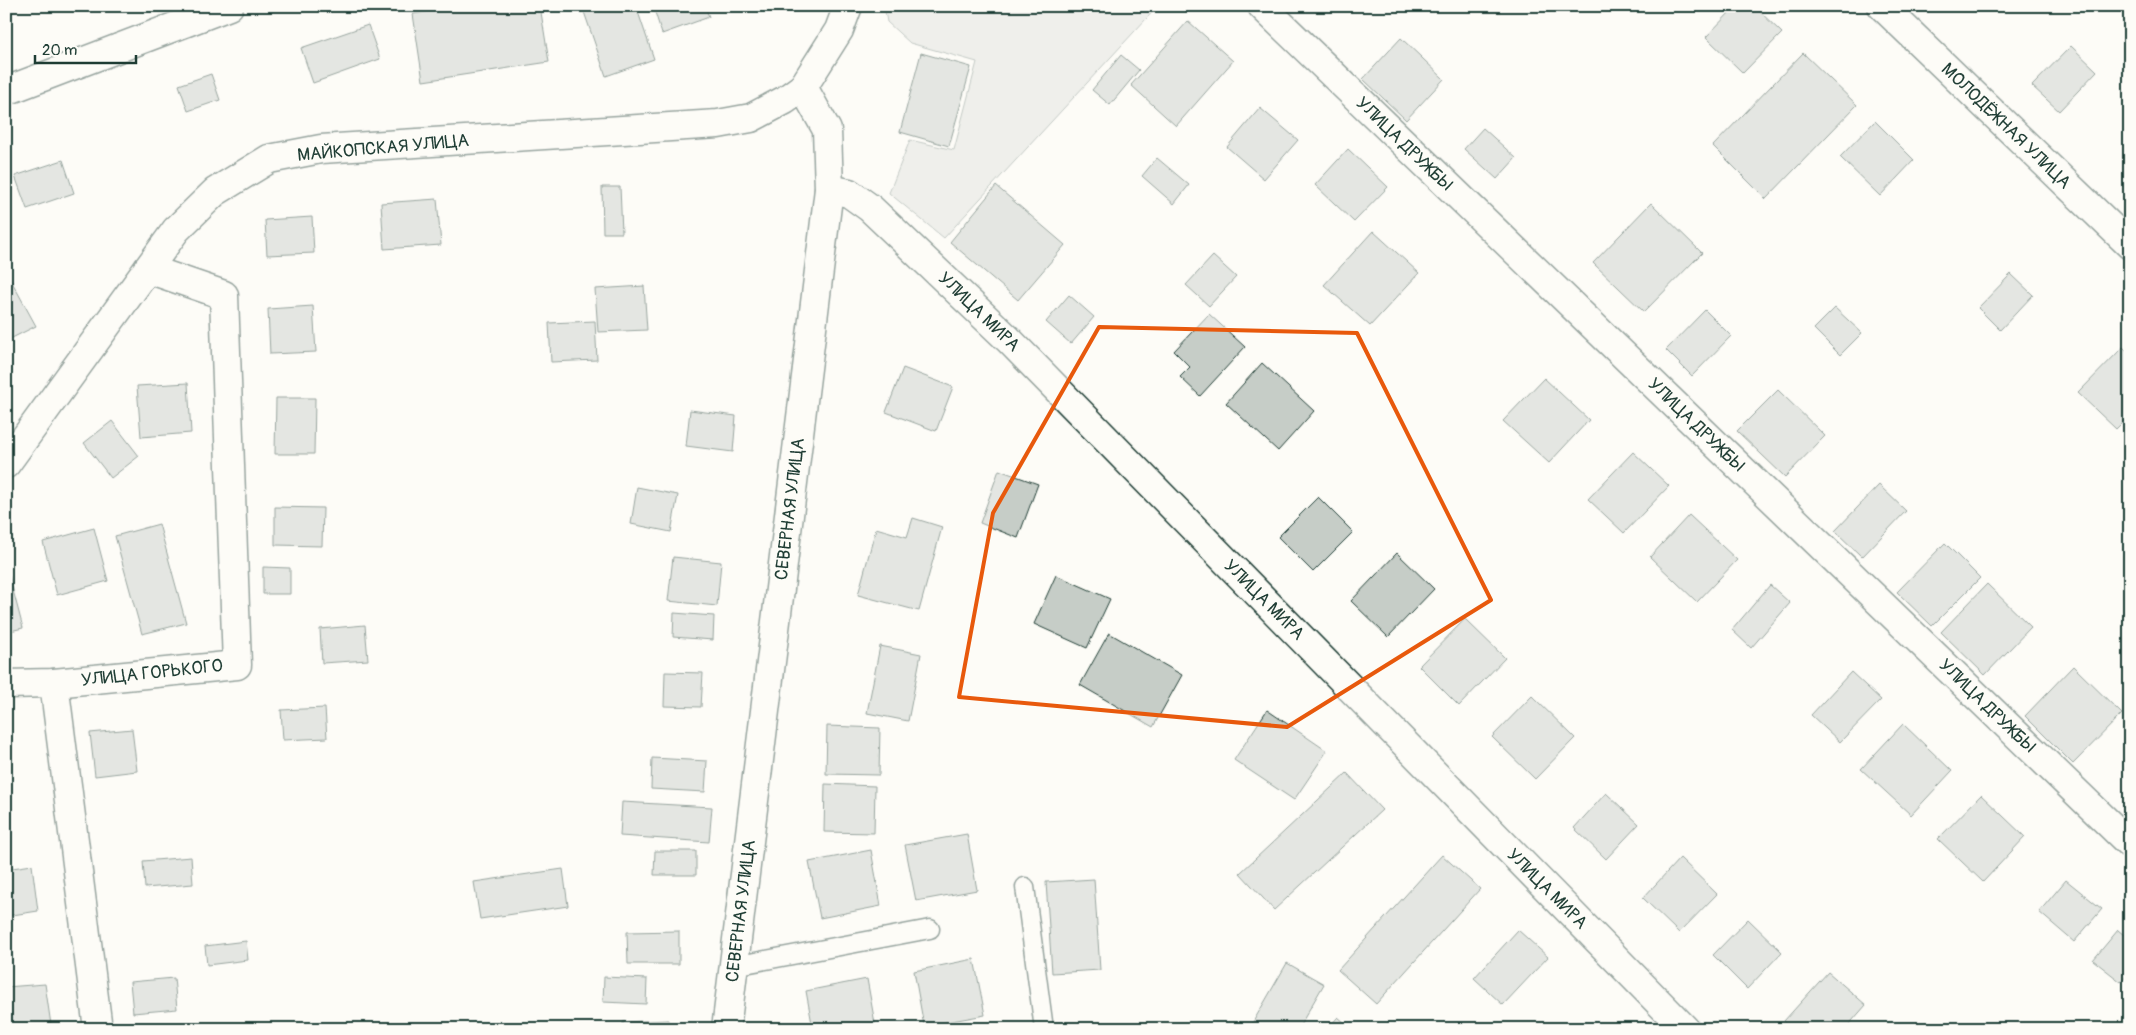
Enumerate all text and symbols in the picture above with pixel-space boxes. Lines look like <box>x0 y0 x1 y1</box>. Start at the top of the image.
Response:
scale bar <box>35 32 136 64</box>
text: 20 m <box>42 41 77 60</box>
street label: МОЛОДЁЖНАЯ УЛИЦА <box>1936 58 2076 194</box>
street label: УЛИЦА ДРУЖБЫ <box>1351 92 1457 196</box>
street label: МАЙКОПСКАЯ УЛИЦА <box>296 129 470 167</box>
street label: УЛИЦА МИРА <box>933 267 1025 357</box>
street label: УЛИЦА ДРУЖБЫ <box>1643 373 1749 477</box>
street label: СЕВЕРНАЯ УЛИЦА <box>770 436 810 581</box>
street label: УЛИЦА МИРА <box>1219 555 1310 646</box>
street label: УЛИЦА ГОРЬКОГО <box>80 654 224 692</box>
street label: УЛИЦА ДРУЖБЫ <box>1934 654 2040 758</box>
street label: СЕВЕРНАЯ УЛИЦА <box>721 838 761 983</box>
street label: УЛИЦА МИРА <box>1502 844 1593 935</box>

